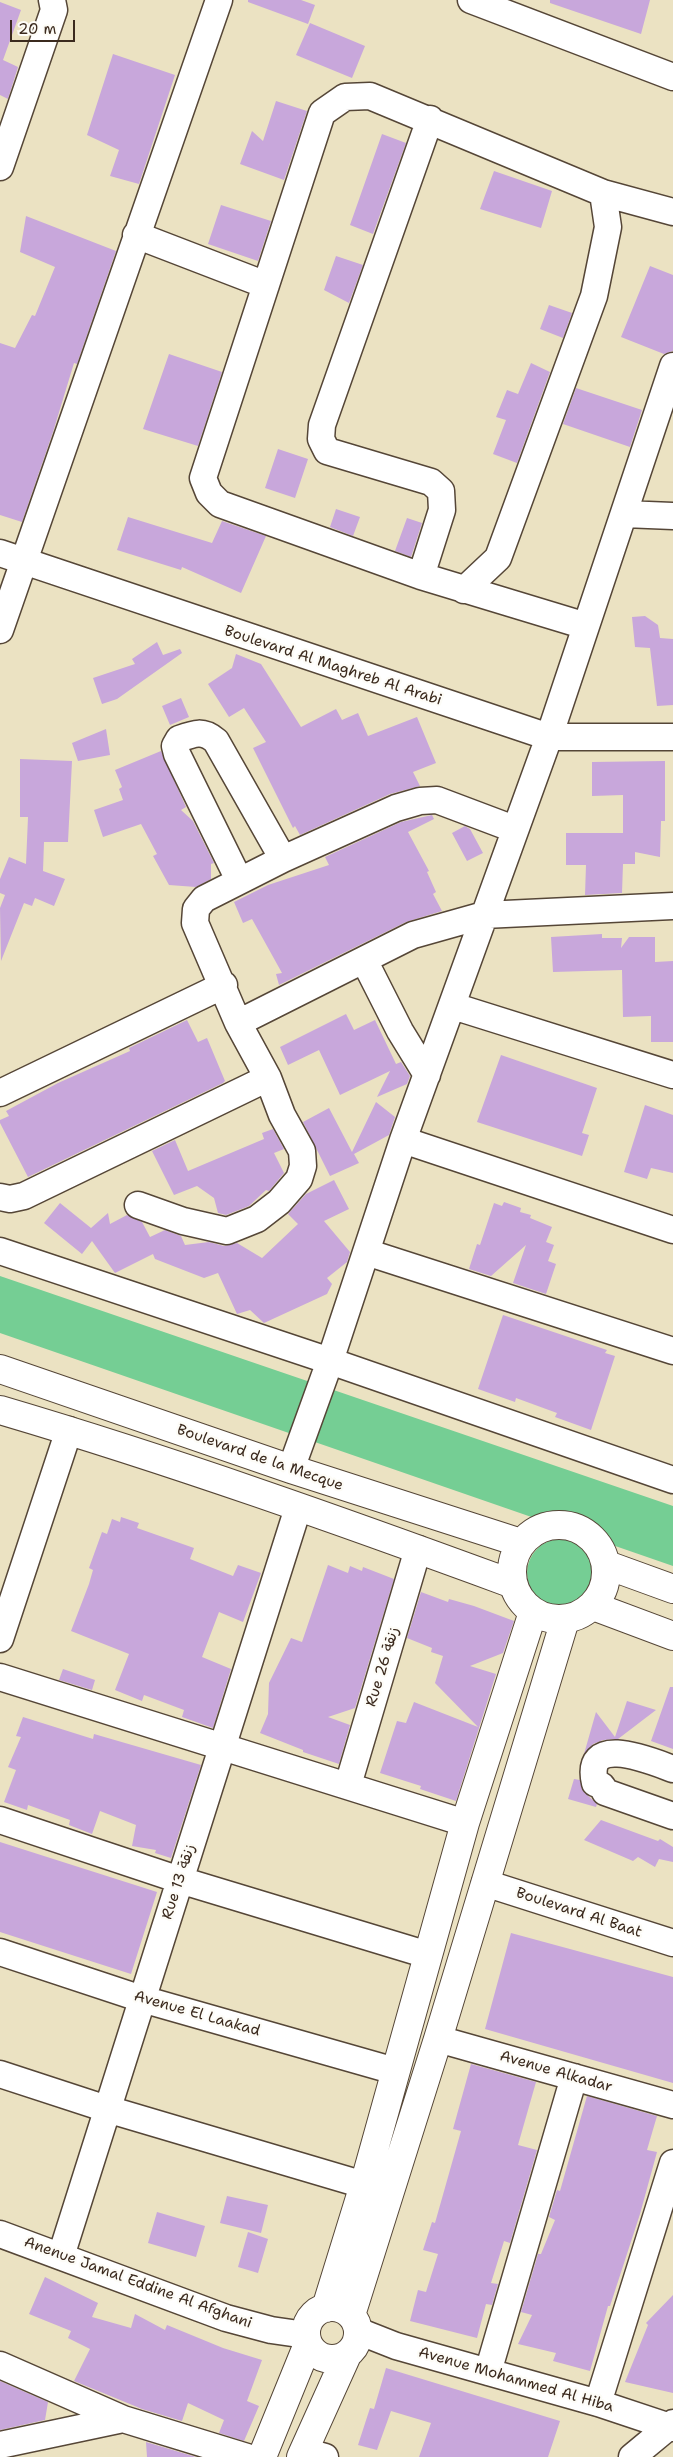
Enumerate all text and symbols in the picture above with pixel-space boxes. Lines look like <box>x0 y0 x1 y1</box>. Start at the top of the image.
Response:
scale bar <box>12 10 78 42</box>
text: 20 m <box>18 19 57 39</box>
street label: Boulevard Al Maghreb Al Arabi <box>222 622 444 710</box>
street label: Boulevard de la Mecque <box>174 1421 346 1495</box>
street label: Rue 26 زنقة <box>362 1625 404 1709</box>
street label: Rue 13 زنقة <box>158 1842 200 1922</box>
street label: Boulevard Al Baat <box>514 1884 644 1942</box>
street label: Avenue El Laakad <box>132 1987 262 2041</box>
street label: Avenue Alkadar <box>498 2047 614 2097</box>
street label: Anenue Jamal Eddine Al Afghani <box>22 2233 254 2333</box>
street label: Avenue Mohammed Al Hiba <box>416 2344 616 2416</box>

